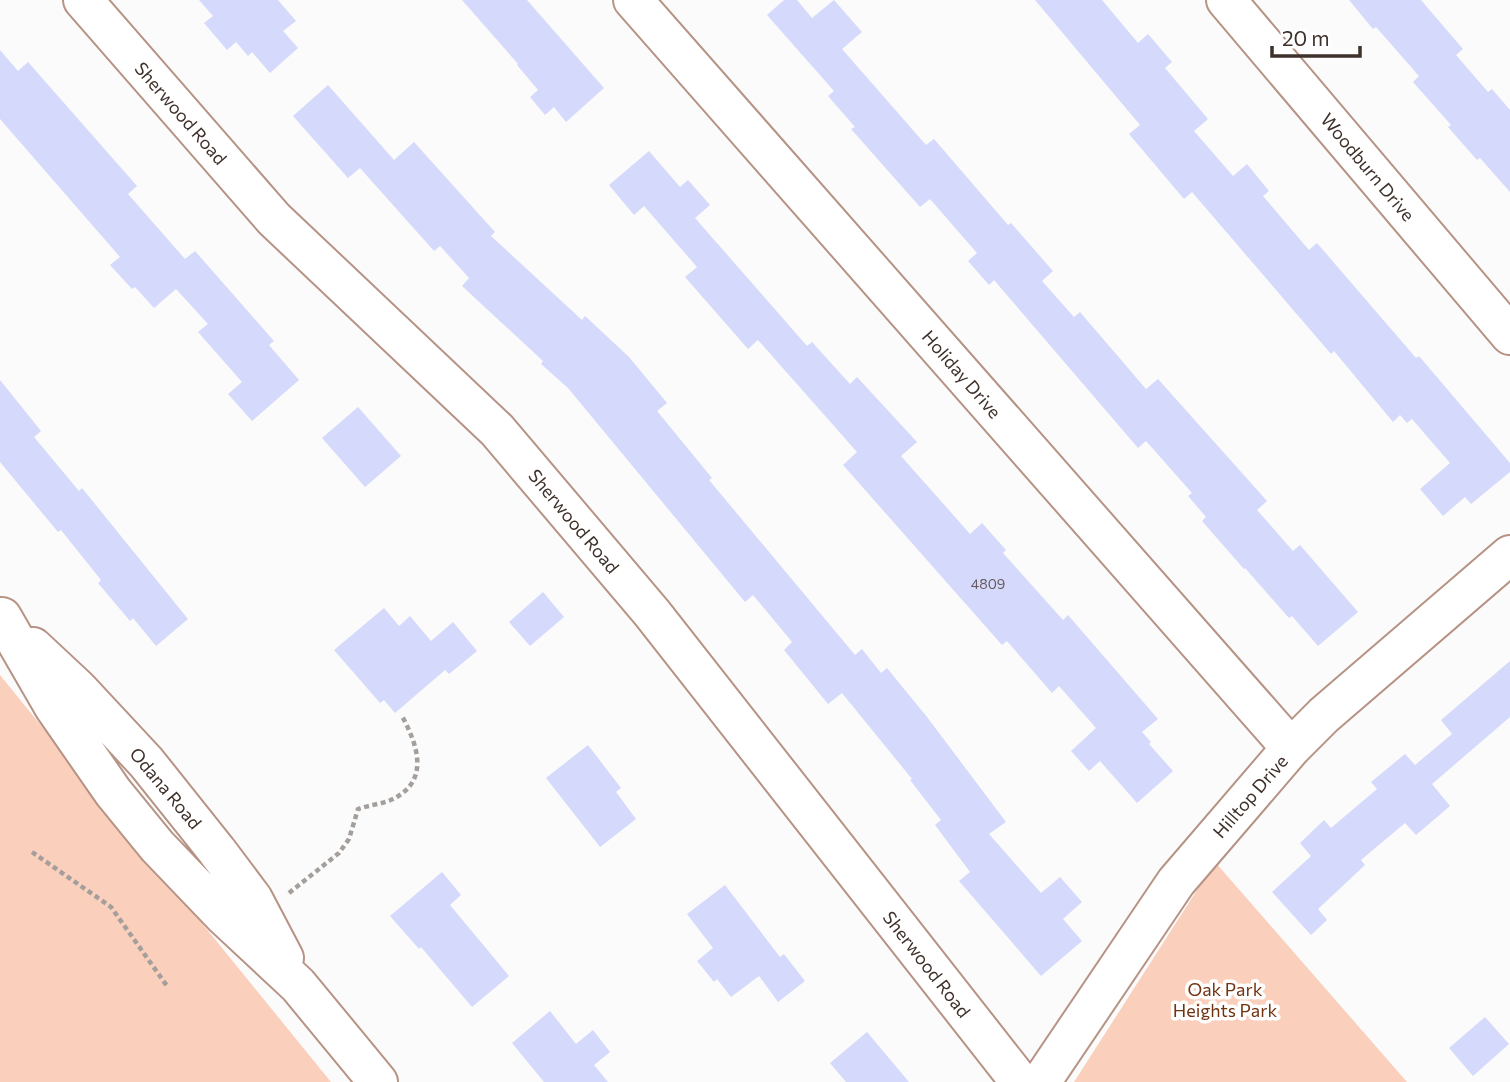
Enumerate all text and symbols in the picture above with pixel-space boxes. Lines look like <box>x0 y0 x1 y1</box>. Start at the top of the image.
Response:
scale bar <box>1272 14 1360 58</box>
text: 20 m <box>1282 25 1330 50</box>
street label: Sherwood Road <box>130 57 232 169</box>
street label: Woodburn Drive <box>1316 109 1420 225</box>
street label: Holiday Drive <box>918 326 1006 422</box>
street label: Sherwood Road <box>524 465 624 577</box>
house number: 4809 <box>971 575 1005 592</box>
street label: Odana Road <box>126 743 206 833</box>
street label: Hilltop Drive <box>1208 750 1292 842</box>
street label: Sherwood Road <box>879 906 975 1022</box>
park label: Oak Park Heights Park <box>1173 978 1277 1021</box>

